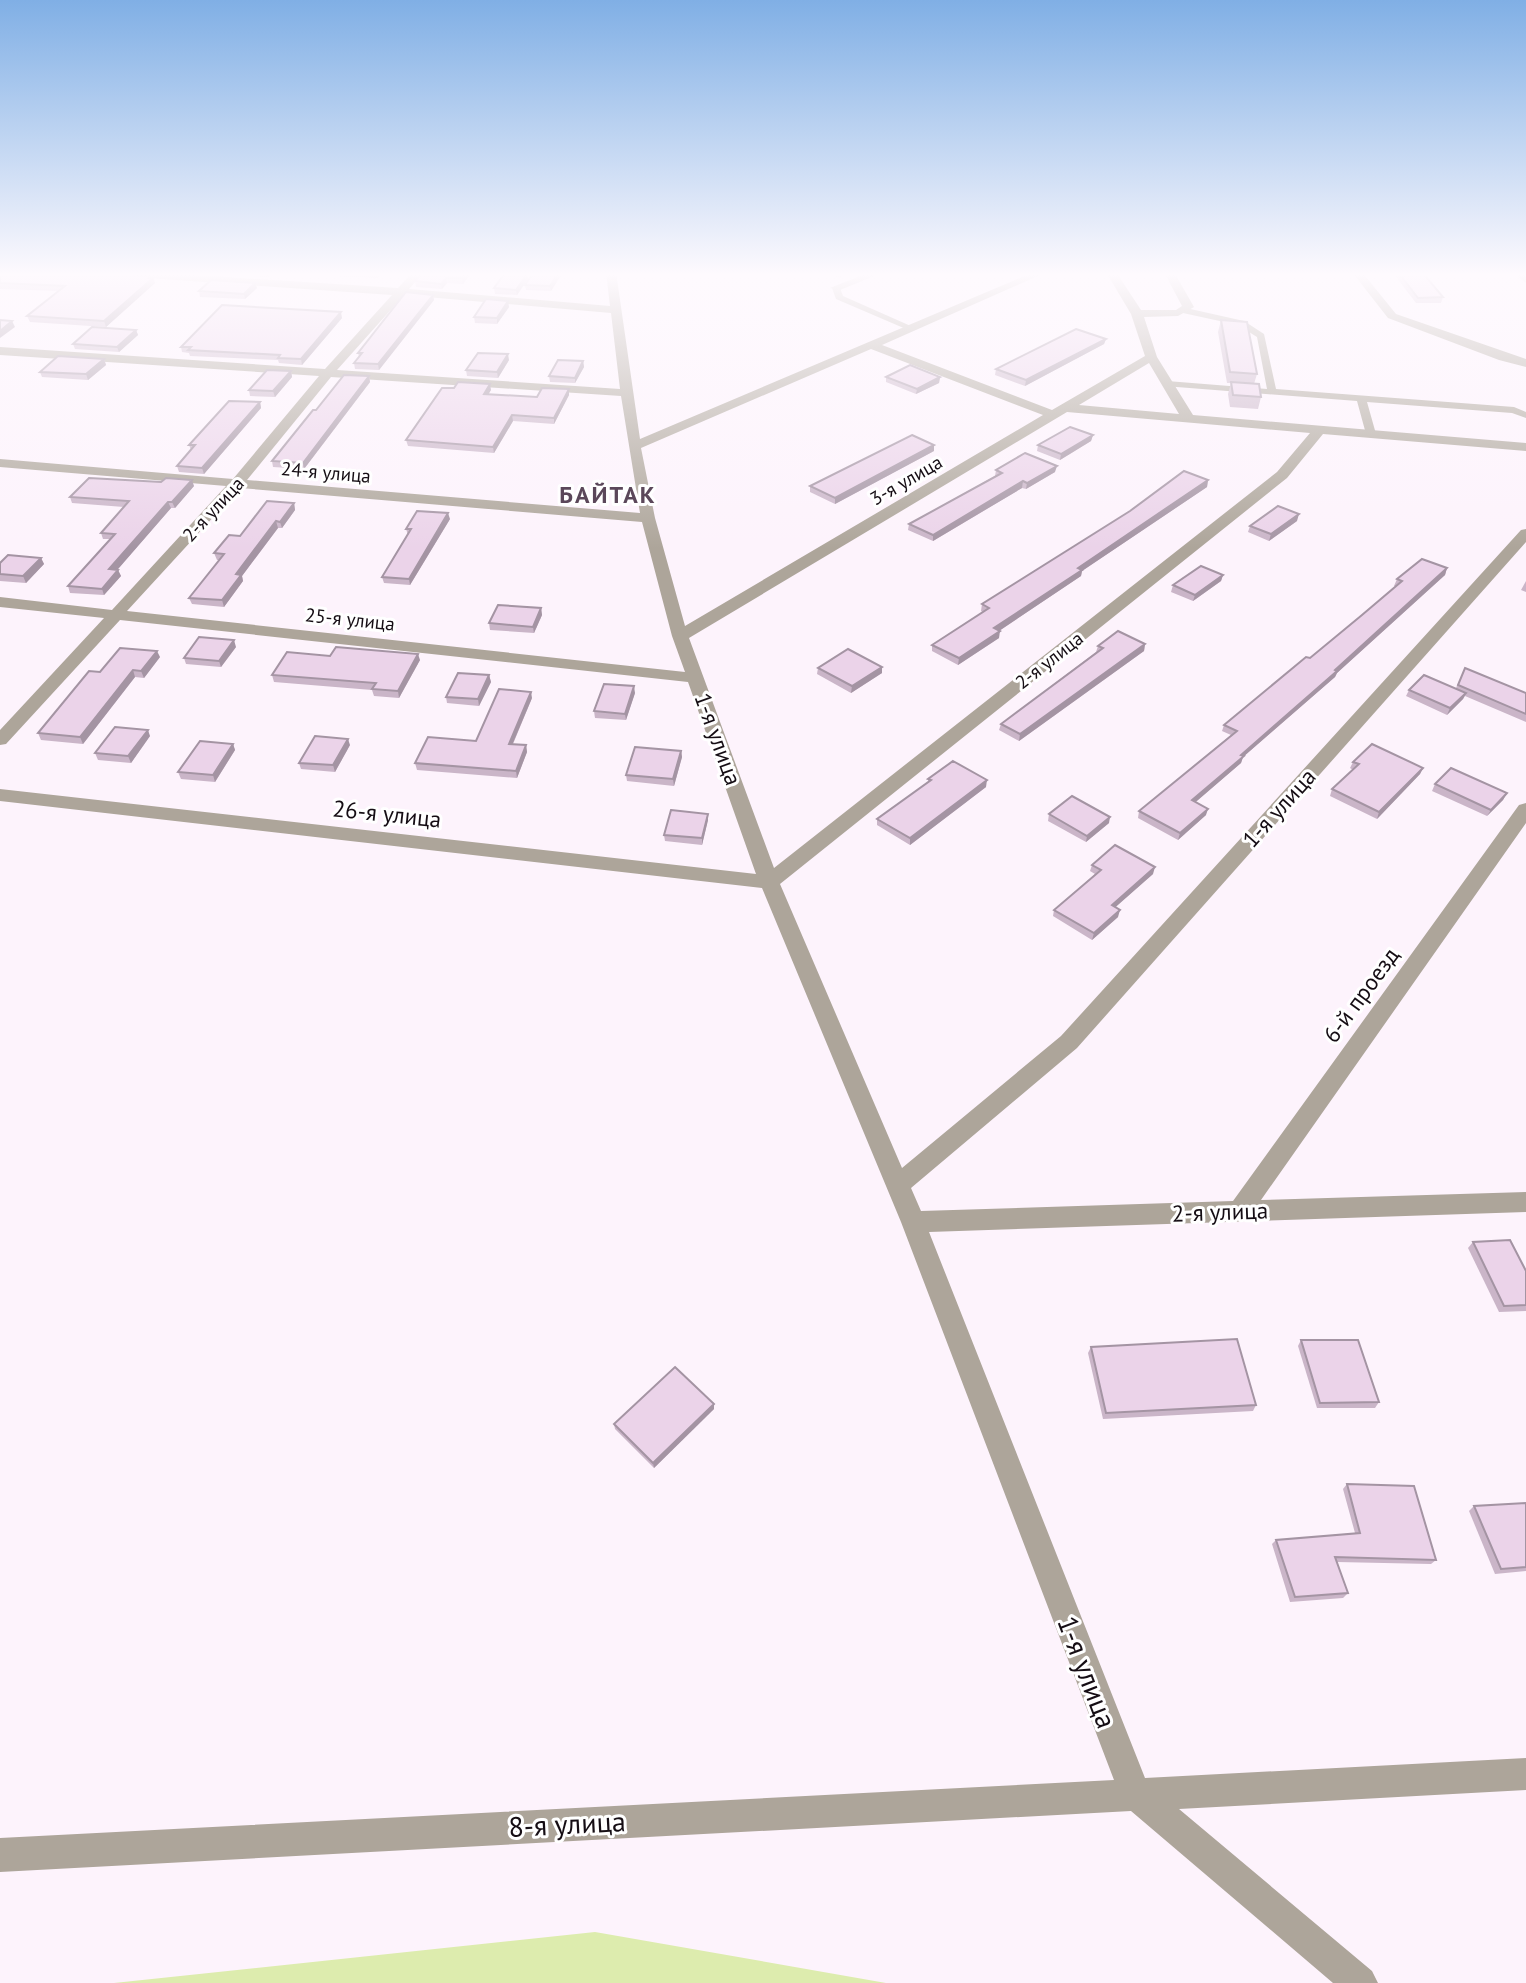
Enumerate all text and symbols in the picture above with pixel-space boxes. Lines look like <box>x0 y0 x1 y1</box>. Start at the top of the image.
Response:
street label: 3-я улица <box>866 450 946 510</box>
street label: 24-я улица <box>280 456 372 488</box>
street label: 2-я улица <box>177 472 249 546</box>
district label: БАЙТАК <box>559 479 657 510</box>
street label: 25-я улица <box>304 602 396 636</box>
street label: 2-я улица <box>1010 626 1088 694</box>
street label: 1-я улица <box>688 689 749 789</box>
street label: 1-я улица <box>1236 762 1322 853</box>
street label: 26-я улица <box>331 793 443 834</box>
street label: 6-й проезд <box>1316 941 1405 1048</box>
street label: 2-я улица <box>1171 1195 1269 1228</box>
street label: 1-я улица <box>1049 1610 1126 1733</box>
street label: 8-я улица <box>507 1802 627 1845</box>

